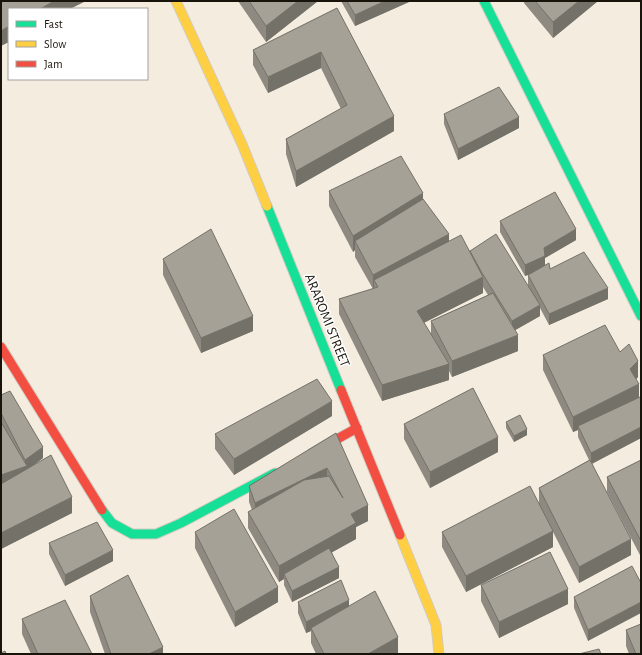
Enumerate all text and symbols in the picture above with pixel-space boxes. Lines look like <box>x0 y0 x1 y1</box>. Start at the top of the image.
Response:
legend <box>8 8 148 80</box>
text: Fast <box>44 18 63 30</box>
text: Slow <box>44 38 66 50</box>
text: Jam <box>44 58 63 70</box>
street label: ARAROMI STREET <box>302 272 352 369</box>

